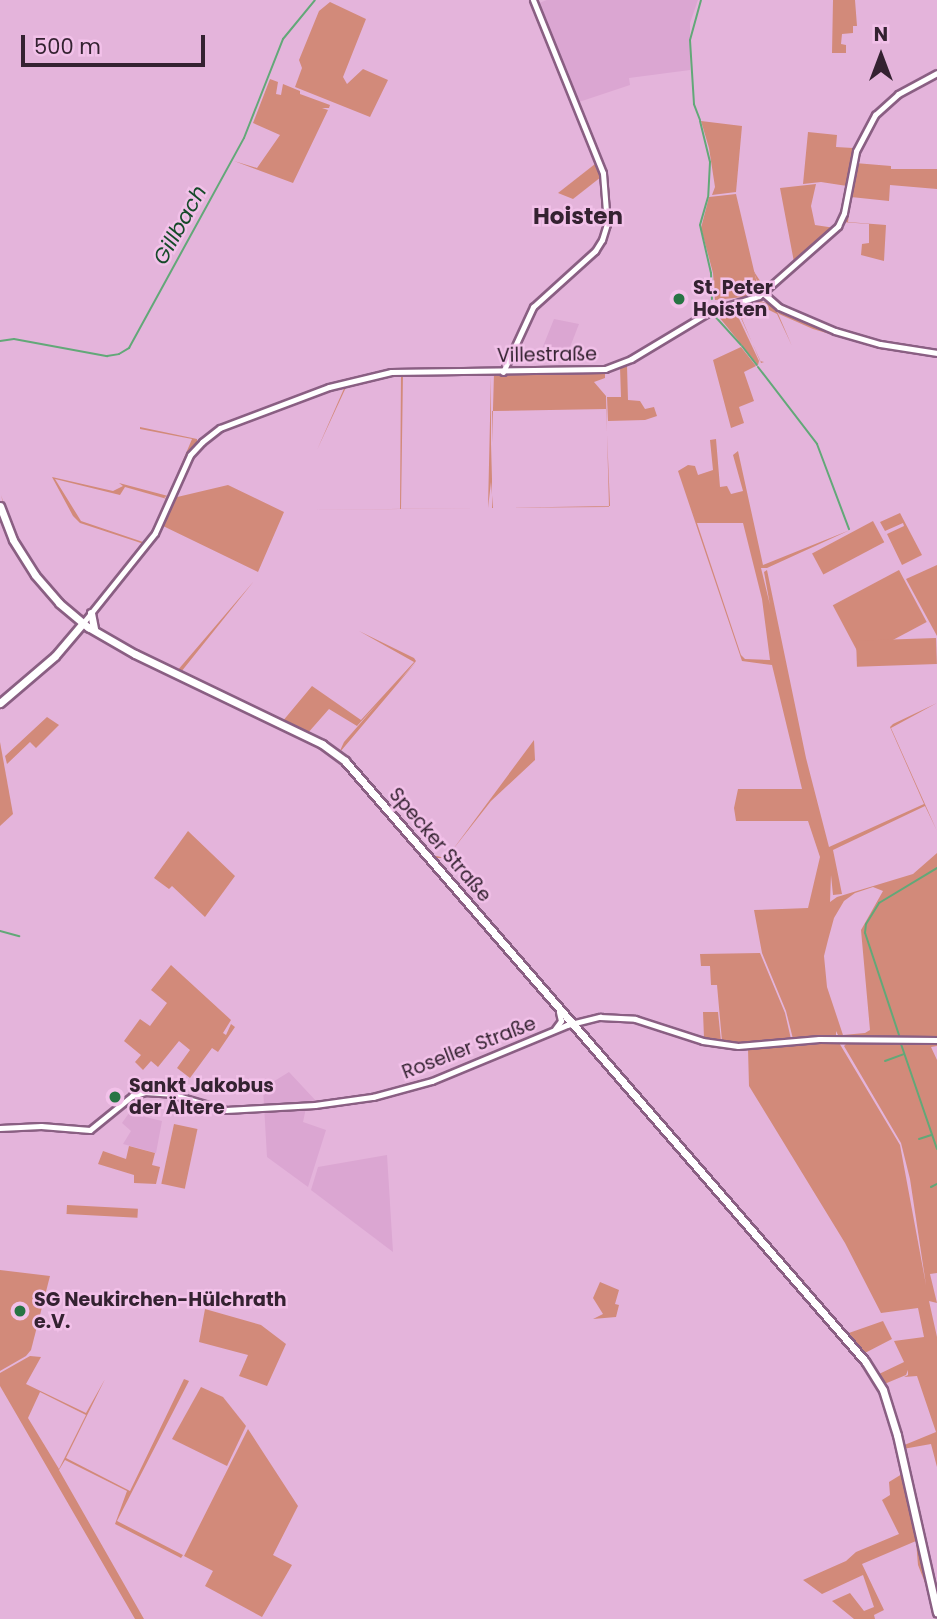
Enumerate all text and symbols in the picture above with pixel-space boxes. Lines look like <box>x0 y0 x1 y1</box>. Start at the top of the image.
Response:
scale bar <box>24 21 208 65</box>
north arrow <box>846 21 916 91</box>
text: N <box>874 21 888 48</box>
text: 500 m <box>34 32 101 61</box>
water label: Gillbach <box>148 181 212 269</box>
district label: Hoisten <box>533 202 623 230</box>
place label: St. Peter Hoisten <box>693 277 773 321</box>
marker: St. Peter Hoisten <box>671 291 687 307</box>
street label: Villestraße <box>497 343 597 367</box>
street label: Specker Straße <box>384 783 496 907</box>
street label: Roseller Straße <box>399 1012 539 1084</box>
place label: Sankt Jakobus der Ältere <box>129 1075 274 1119</box>
marker: Sankt Jakobus der Ältere <box>107 1089 123 1105</box>
place label: SG Neukirchen-Hülchrath e.V. <box>34 1289 286 1333</box>
marker: SG Neukirchen-Hülchrath e.V. <box>12 1303 28 1319</box>

